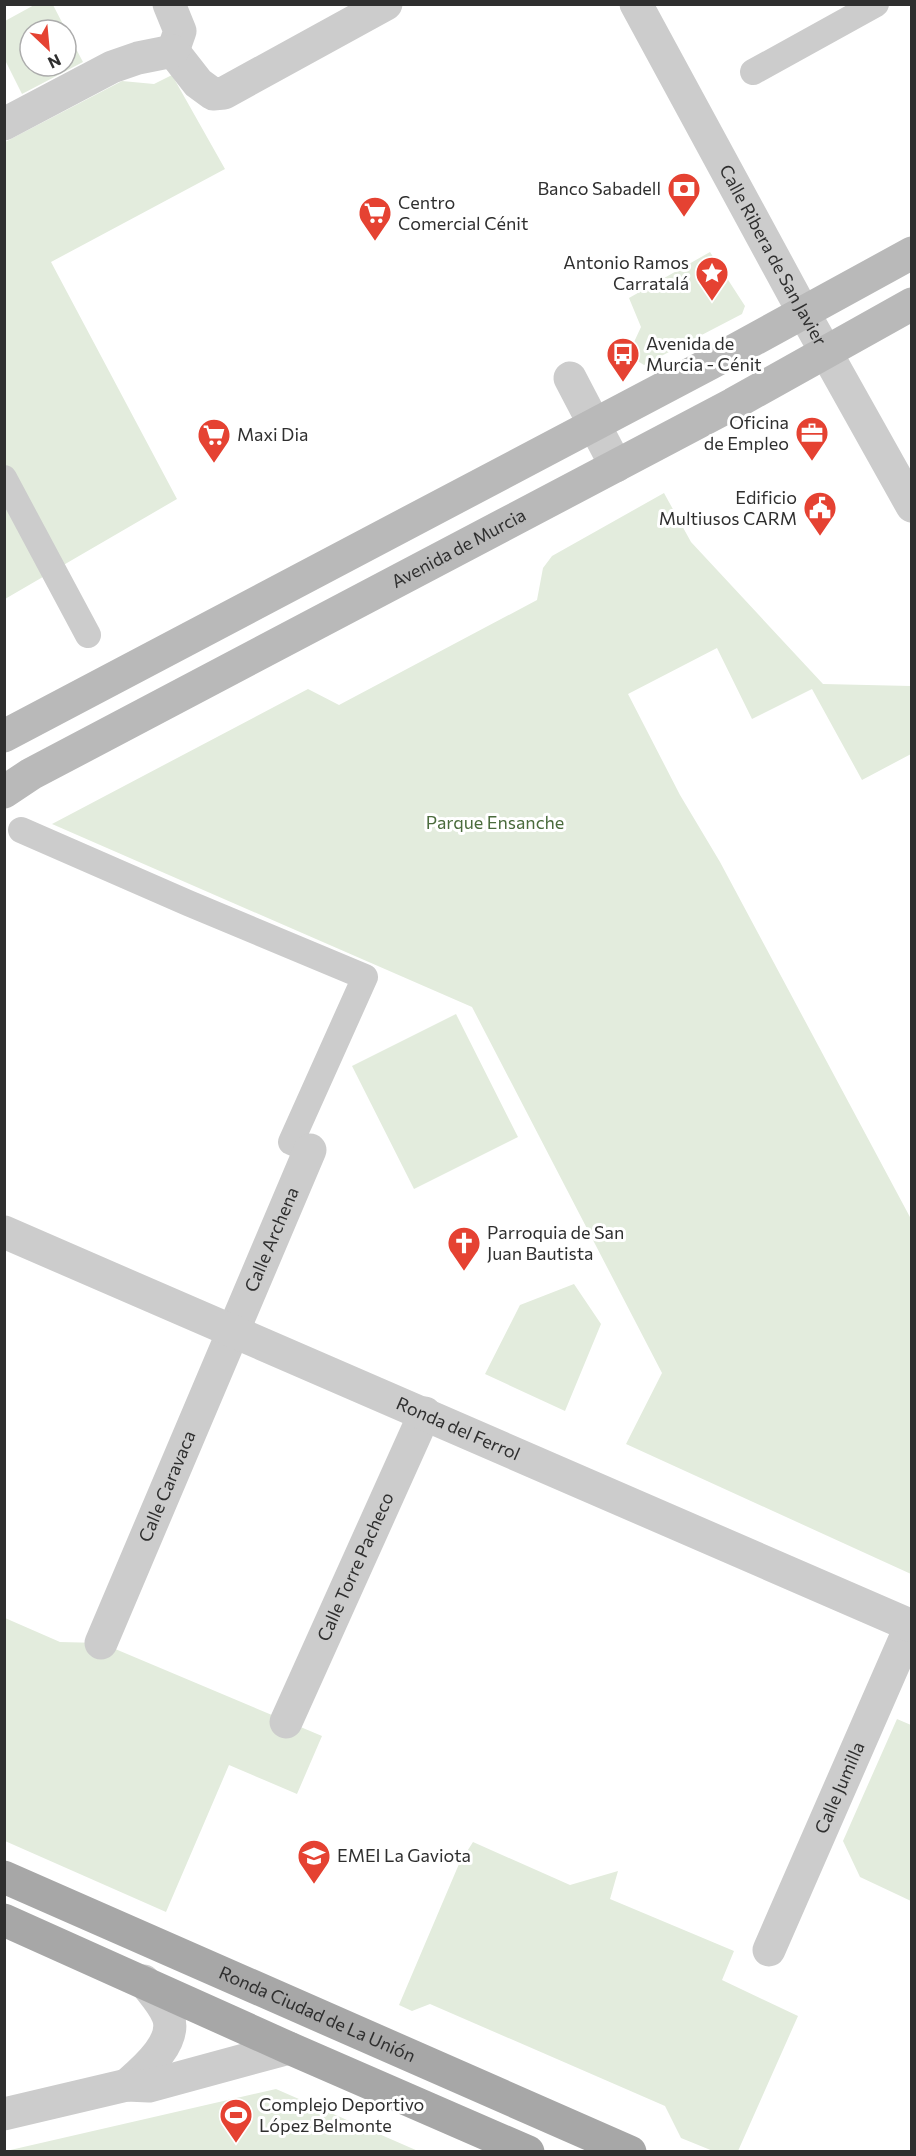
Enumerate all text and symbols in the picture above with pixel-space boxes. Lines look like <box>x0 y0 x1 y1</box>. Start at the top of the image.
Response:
north arrow <box>18 18 78 78</box>
text: N <box>45 51 64 73</box>
street label: Calle Ribera de San Javier <box>715 161 832 349</box>
bank icon: Banco Sabadell <box>666 171 702 218</box>
place label: Banco Sabadell <box>537 177 661 199</box>
place label: Centro Comercial Cénit <box>398 191 528 234</box>
supermarket icon: Centro Comercial Cénit <box>357 195 393 242</box>
place label: Antonio Ramos Carratalá <box>563 251 689 294</box>
place icon: Antonio Ramos Carratalá <box>694 255 730 302</box>
place label: Avenida de Murcia - Cénit <box>646 332 762 375</box>
bus stop icon: Avenida de Murcia - Cénit <box>605 336 641 383</box>
place label: Oficina de Empleo <box>704 411 789 454</box>
office icon: Oficina de Empleo <box>794 415 830 462</box>
supermarket icon: Maxi Dia <box>196 417 232 464</box>
place label: Maxi Dia <box>237 423 308 445</box>
place label: Edificio Multiusos CARM <box>659 486 797 529</box>
public building icon: Edificio Multiusos CARM <box>802 490 838 537</box>
street label: Avenida de Murcia <box>387 503 529 592</box>
park label: Parque Ensanche <box>426 811 564 833</box>
street label: Calle Archena <box>239 1184 303 1295</box>
place label: Parroquia de San Juan Bautista <box>487 1221 624 1264</box>
church icon: Parroquia de San Juan Bautista <box>446 1225 482 1272</box>
street label: Ronda del Ferrol <box>393 1392 524 1465</box>
street label: Calle Caravaca <box>133 1427 200 1545</box>
street label: Calle Torre Pacheco <box>312 1489 398 1644</box>
street label: Calle Jumilla <box>809 1738 869 1837</box>
school or university icon: EMEI La Gaviota <box>296 1838 332 1885</box>
place label: EMEI La Gaviota <box>337 1844 471 1866</box>
street label: Ronda Ciudad de La Unión <box>216 1961 419 2066</box>
place label: Complejo Deportivo López Belmonte <box>259 2093 424 2136</box>
sports icon: Complejo Deportivo López Belmonte <box>218 2097 254 2144</box>

